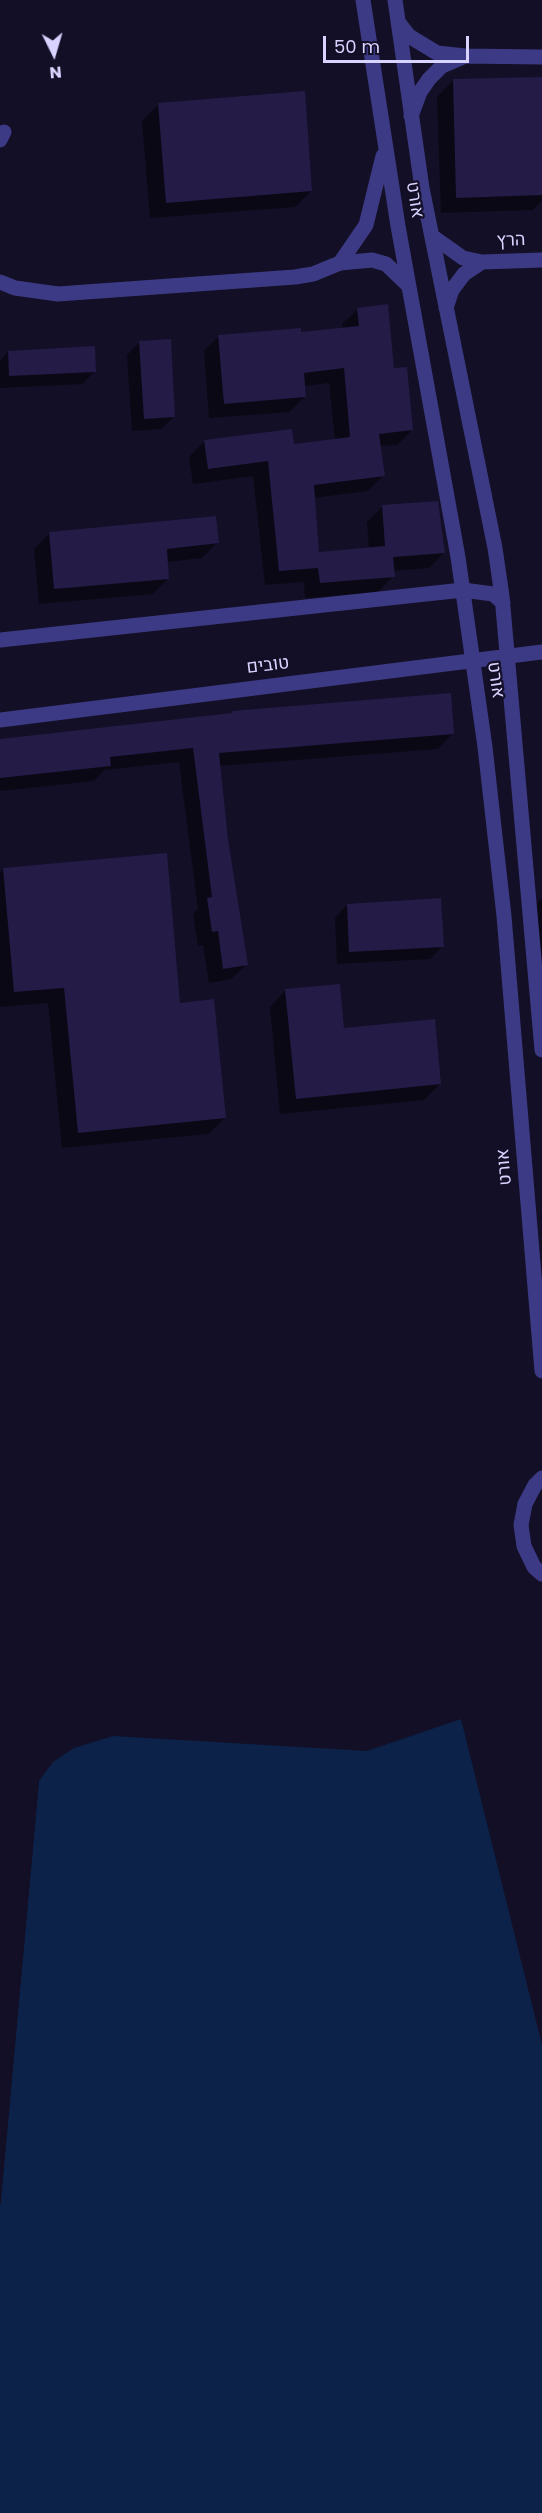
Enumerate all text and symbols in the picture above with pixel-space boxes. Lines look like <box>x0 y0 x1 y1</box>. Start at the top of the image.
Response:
north arrow <box>24 24 84 84</box>
scale bar <box>326 24 472 62</box>
text: 50 m <box>334 34 380 59</box>
text: N <box>49 60 63 84</box>
street label: אורט <box>400 180 428 220</box>
street label: הרץ <box>496 230 526 252</box>
street label: טובים <box>245 653 291 679</box>
street label: אורט <box>482 660 508 700</box>
street label: אורט <box>493 1148 517 1186</box>

